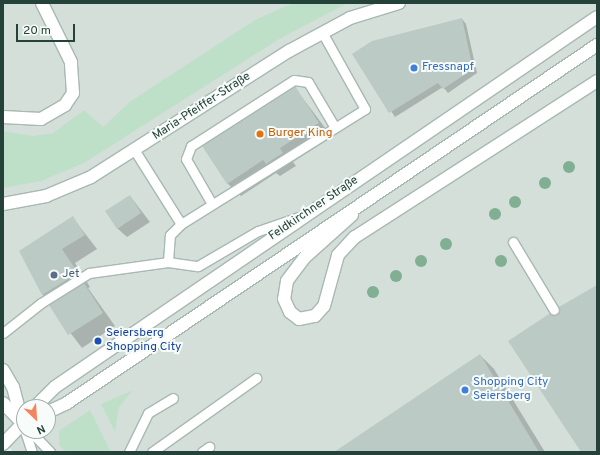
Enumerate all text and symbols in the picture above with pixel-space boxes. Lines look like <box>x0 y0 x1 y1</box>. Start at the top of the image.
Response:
scale bar <box>18 16 77 42</box>
text: 20 m <box>23 23 51 39</box>
place label: Fressnapf <box>422 61 474 75</box>
marker: Fressnapf <box>409 63 419 73</box>
street label: Maria-Pfeiffer-Straße <box>150 70 254 144</box>
place label: Burger King <box>268 127 332 141</box>
marker: Burger King <box>255 129 265 139</box>
street label: Feldkirchner Straße <box>267 174 361 244</box>
place label: Jet <box>62 268 79 282</box>
marker: Jet <box>49 270 59 280</box>
place label: Seiersberg Shopping City <box>106 327 181 355</box>
marker: Seiersberg Shopping City <box>93 336 103 346</box>
place label: Shopping City Seiersberg <box>473 376 548 404</box>
marker: Shopping City Seiersberg <box>460 385 470 395</box>
north arrow <box>16 399 56 439</box>
text: N <box>34 421 47 437</box>

